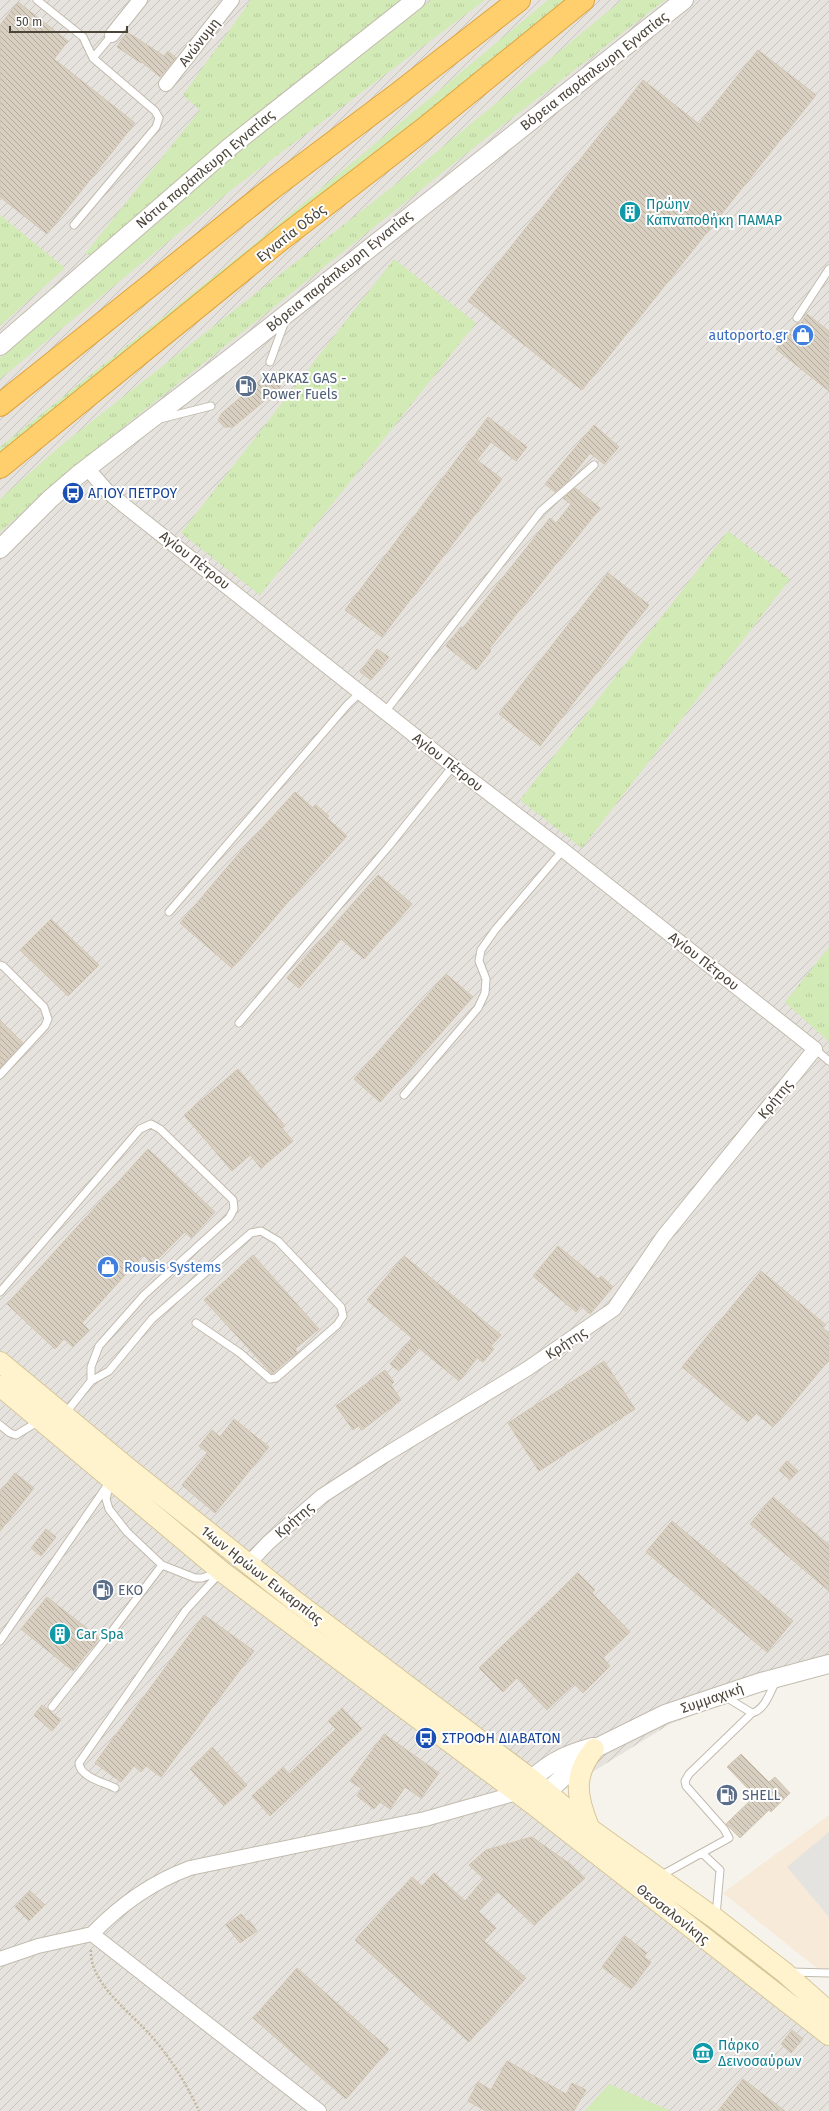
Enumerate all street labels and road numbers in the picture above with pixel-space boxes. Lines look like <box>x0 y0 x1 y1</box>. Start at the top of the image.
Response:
street label: Βόρεια παράπλευρη Εγνατίας <box>517 8 672 134</box>
street label: Ανώνυμη <box>175 15 224 70</box>
street label: Νότια παράπλευρη Εγνατίας <box>133 106 278 232</box>
street label: Εγνατία Οδός <box>253 201 330 266</box>
street label: Βόρεια παράπλευρη Εγνατίας <box>263 207 416 336</box>
street label: Αγίου Πέτρου <box>156 528 233 593</box>
street label: Αγίου Πέτρου <box>409 730 486 795</box>
street label: Αγίου Πέτρου <box>665 929 742 994</box>
street label: Κρήτης <box>754 1076 797 1122</box>
street label: Κρήτης <box>542 1324 590 1363</box>
street label: Κρήτης <box>271 1499 318 1542</box>
street label: 14ων Ηρώων Ευκαρπίας <box>197 1522 327 1629</box>
street label: Συμμαχική <box>678 1680 746 1717</box>
street label: Θεσσαλονίκης <box>633 1881 713 1948</box>

